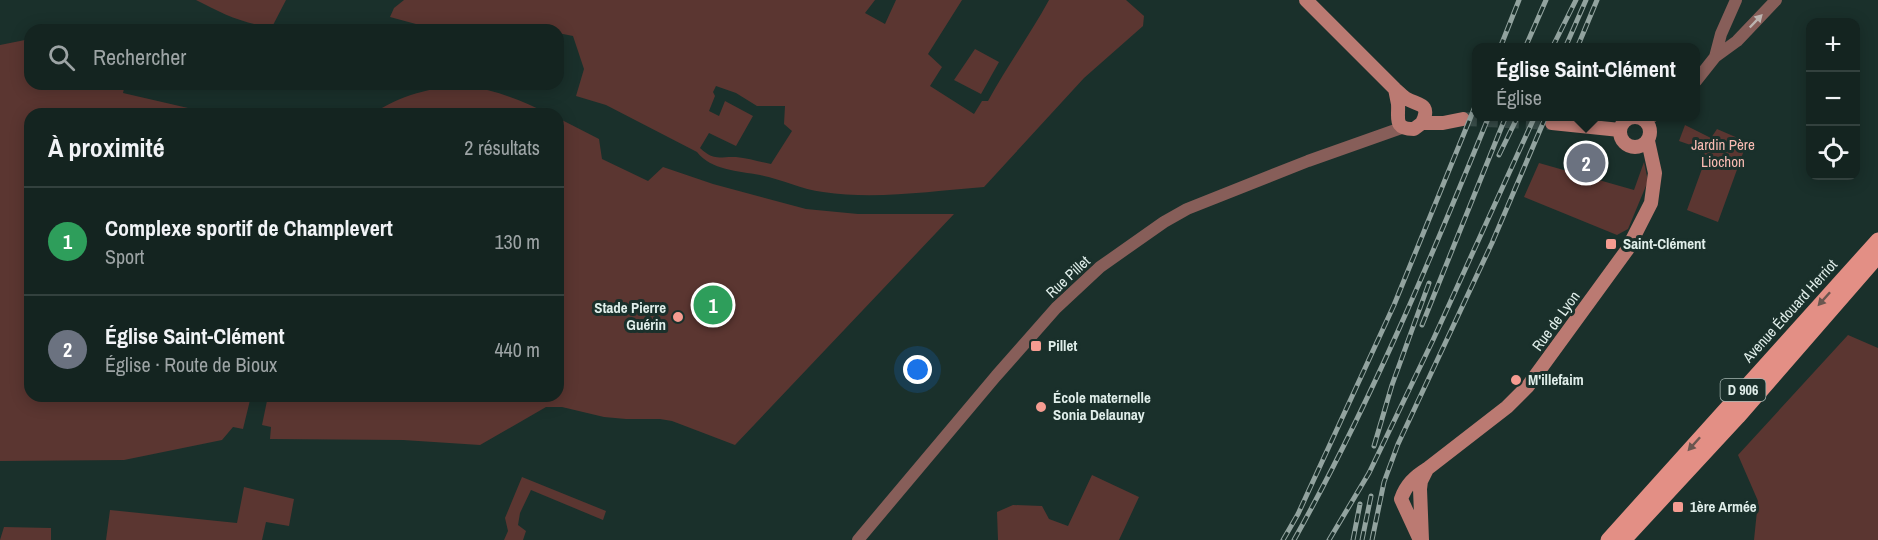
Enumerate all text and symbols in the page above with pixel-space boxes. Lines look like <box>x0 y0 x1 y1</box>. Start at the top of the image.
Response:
one-way arrow <box>1749 14 1763 28</box>
map controls <box>1806 18 1860 180</box>
button: + <box>1806 18 1860 72</box>
search box <box>24 24 564 90</box>
icon: search <box>45 41 78 74</box>
text: Rechercher <box>93 42 186 72</box>
popup <box>1472 43 1700 121</box>
text: Église Saint-Clément <box>1496 54 1676 84</box>
button: − <box>1806 72 1860 126</box>
text: Église <box>1496 84 1542 111</box>
button: locate <box>1806 126 1860 180</box>
text: À proximité <box>48 130 165 165</box>
text: 2 résultats <box>464 134 540 161</box>
park label: Jardin Père Liochon <box>1691 134 1755 172</box>
pin: 2 <box>1566 140 1606 186</box>
text: Complexe sportif de Champlevert <box>105 213 393 243</box>
text: 1 <box>63 228 72 255</box>
text: 130 m <box>494 228 540 255</box>
place label: Saint-Clément <box>1623 233 1706 254</box>
marker: Saint-Clément <box>1604 237 1618 251</box>
text: Sport <box>105 243 144 270</box>
street label: Rue Pillet <box>1041 250 1095 302</box>
street label: Avenue Édouard Herriot <box>1737 254 1842 368</box>
pin: 1 <box>694 282 732 328</box>
street label: Rue de Lyon <box>1527 286 1584 355</box>
one-way arrow <box>1818 291 1831 306</box>
place label: Stade Pierre Guérin <box>594 297 666 335</box>
marker: Stade Pierre Guérin <box>671 310 685 324</box>
text: Église Saint-Clément <box>105 321 284 351</box>
place label: Pillet <box>1048 335 1077 356</box>
text: 2 <box>63 336 72 363</box>
text: 440 m <box>494 336 540 363</box>
marker: Pillet <box>1029 339 1043 353</box>
text: Église · Route de Bioux <box>105 351 277 378</box>
your location <box>903 355 932 384</box>
place label: M'illefaim <box>1528 369 1584 390</box>
marker: M'illefaim <box>1509 373 1523 387</box>
road number: D 906 <box>1720 379 1766 401</box>
place label: École maternelle Sonia Delaunay <box>1053 387 1151 425</box>
marker: École maternelle Sonia Delaunay <box>1034 400 1048 414</box>
one-way arrow <box>1688 436 1701 451</box>
place label: 1ère Armée <box>1690 496 1757 517</box>
marker: 1ère Armée <box>1671 500 1685 514</box>

